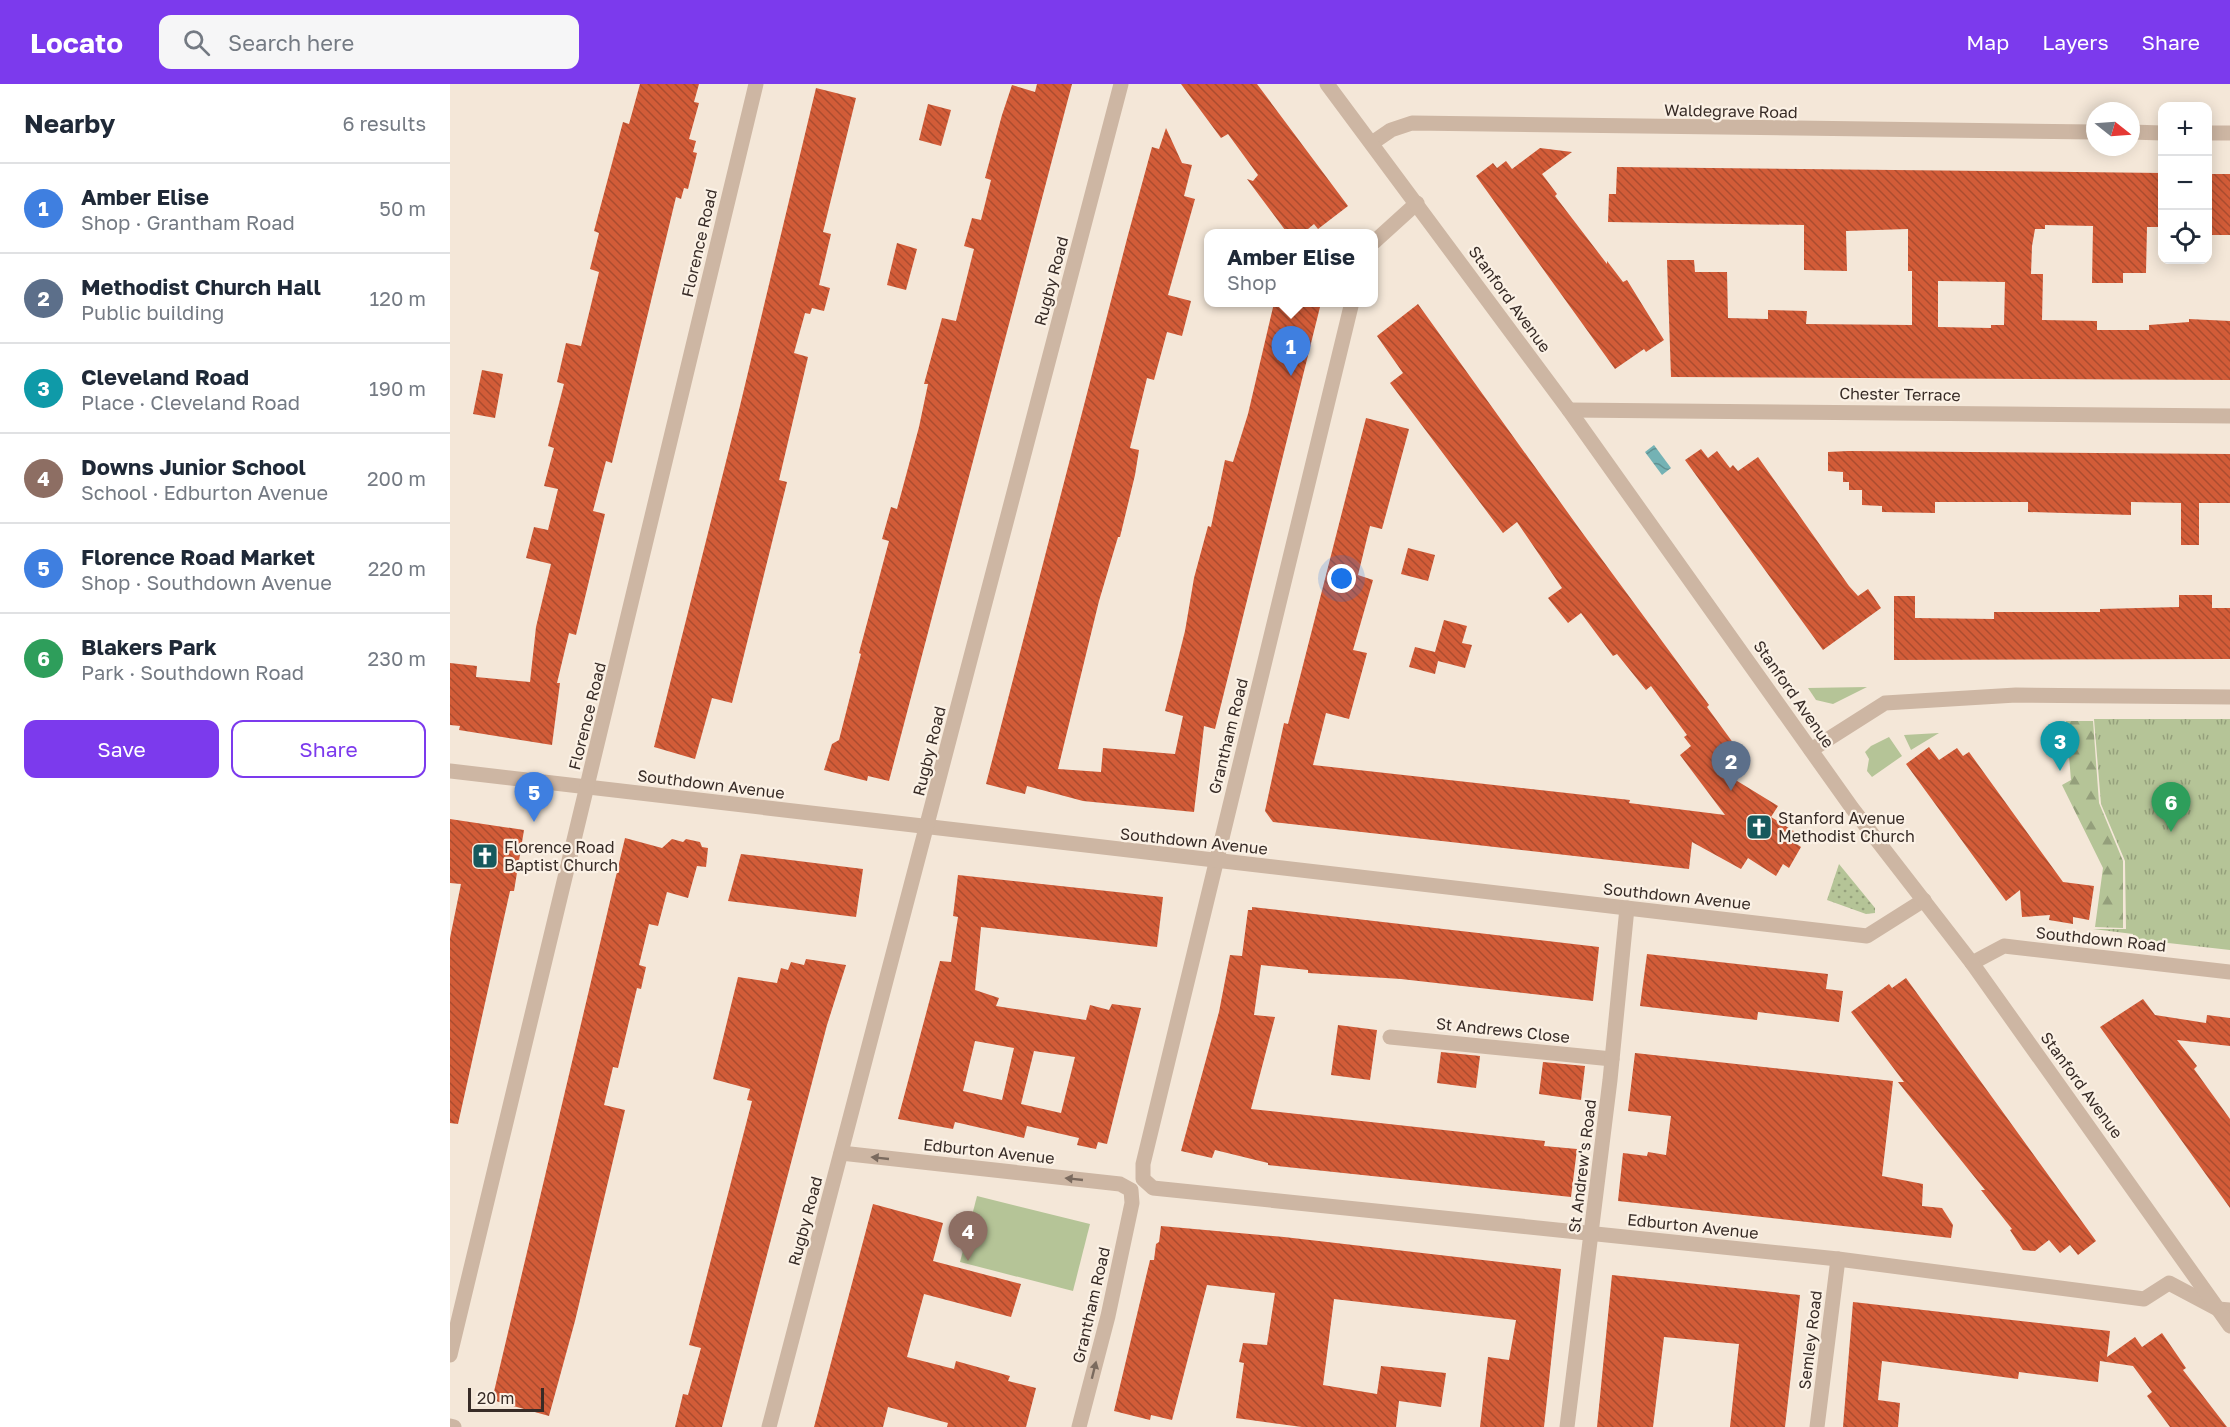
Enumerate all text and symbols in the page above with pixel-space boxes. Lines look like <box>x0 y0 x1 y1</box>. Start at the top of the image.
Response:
search box <box>159 15 579 69</box>
text: Locato <box>30 26 123 59</box>
icon: search <box>180 26 213 59</box>
text: Search here <box>228 29 354 56</box>
text: Map <box>1966 29 2009 55</box>
text: Layers <box>2042 29 2109 55</box>
text: Share <box>2142 29 2200 55</box>
street label: Waldegrave Road <box>1664 100 1798 122</box>
north arrow <box>2086 102 2140 156</box>
map controls <box>2158 102 2212 264</box>
button: + <box>2158 102 2212 156</box>
text: Nearby <box>24 108 115 139</box>
text: 6 results <box>342 111 426 135</box>
button: − <box>2158 156 2212 210</box>
text: Amber Elise <box>81 183 209 210</box>
street label: Florence Road <box>677 187 721 299</box>
text: 1 <box>38 196 49 220</box>
text: 50 m <box>379 196 426 220</box>
text: Shop · Grantham Road <box>81 210 295 234</box>
button: locate <box>2158 210 2212 264</box>
popup <box>1204 229 1378 307</box>
street label: Rugby Road <box>1029 234 1073 328</box>
street label: Stanford Avenue <box>1465 242 1555 356</box>
text: Amber Elise <box>1227 243 1355 270</box>
text: Shop <box>1227 270 1276 294</box>
text: Methodist Church Hall <box>81 273 321 300</box>
text: 2 <box>37 286 50 310</box>
text: 120 m <box>370 286 426 310</box>
text: Public building <box>81 300 224 324</box>
pin: 1 <box>1272 326 1310 376</box>
text: Cleveland Road <box>81 363 249 390</box>
text: 3 <box>37 376 50 400</box>
text: 190 m <box>369 376 426 400</box>
street label: Chester Terrace <box>1839 383 1961 405</box>
text: Place · Cleveland Road <box>81 390 300 414</box>
text: Downs Junior School <box>81 453 306 480</box>
text: 4 <box>37 466 50 490</box>
text: 200 m <box>367 466 426 490</box>
text: School · Edburton Avenue <box>81 480 328 504</box>
text: Florence Road Market <box>81 543 315 570</box>
text: 5 <box>37 556 50 580</box>
text: 220 m <box>368 556 426 580</box>
your location <box>1327 564 1356 593</box>
text: Shop · Southdown Avenue <box>81 570 332 594</box>
text: Blakers Park <box>81 633 217 660</box>
street label: Stanford Avenue <box>1749 636 1839 752</box>
text: 6 <box>37 646 50 670</box>
text: 230 m <box>368 646 426 670</box>
text: Park · Southdown Road <box>81 660 304 684</box>
street label: Florence Road <box>564 660 610 772</box>
street label: Grantham Road <box>1204 676 1252 796</box>
street label: Rugby Road <box>908 704 950 798</box>
button: Save <box>24 720 219 778</box>
button: Share <box>231 720 426 778</box>
pin: 3 <box>2040 722 2080 771</box>
pin: 2 <box>1712 742 1750 791</box>
street label: Southdown Avenue <box>636 765 786 803</box>
pin: 5 <box>514 772 554 822</box>
pin: 6 <box>2152 782 2190 832</box>
place label: Stanford Avenue Methodist Church <box>1778 808 1915 846</box>
church icon: Stanford Avenue Methodist Church <box>1744 812 1774 842</box>
street label: Southdown Avenue <box>1119 823 1269 859</box>
place label: Florence Road Baptist Church <box>504 837 618 875</box>
church icon: Florence Road Baptist Church <box>470 841 500 871</box>
street label: Southdown Avenue <box>1602 878 1752 914</box>
street label: Southdown Road <box>2035 922 2167 956</box>
street label: St Andrews Close <box>1435 1013 1571 1047</box>
street label: Stanford Avenue <box>2037 1028 2127 1142</box>
street label: St Andrew's Road <box>1564 1098 1600 1234</box>
street label: Edburton Avenue <box>922 1134 1056 1168</box>
one-way arrow <box>871 1153 890 1162</box>
street label: Rugby Road <box>783 1174 827 1268</box>
one-way arrow <box>1064 1174 1083 1184</box>
street label: Edburton Avenue <box>1626 1209 1760 1243</box>
pin: 4 <box>948 1212 988 1261</box>
street label: Grantham Road <box>1068 1245 1114 1365</box>
street label: Semley Road <box>1794 1289 1826 1391</box>
one-way arrow <box>1090 1361 1100 1380</box>
scale bar <box>468 1385 544 1412</box>
text: 20 m <box>477 1388 514 1408</box>

